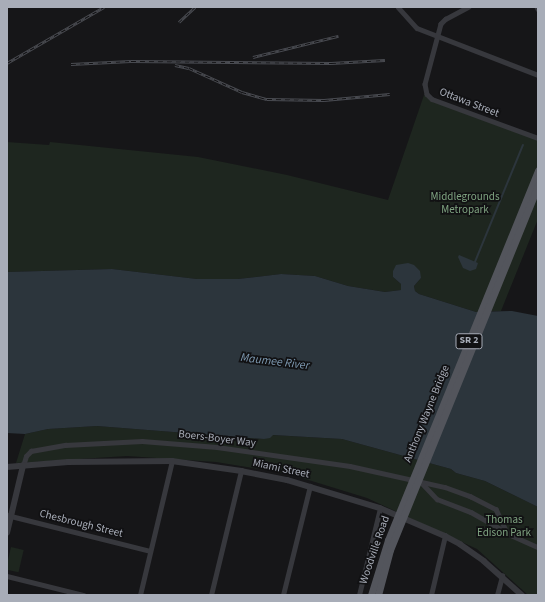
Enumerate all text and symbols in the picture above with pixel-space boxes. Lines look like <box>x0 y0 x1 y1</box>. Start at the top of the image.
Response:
street label: Ottawa Street <box>437 86 501 120</box>
park label: Middlegrounds Metropark <box>431 191 499 217</box>
road number: SR 2 <box>455 333 483 349</box>
water label: Maumee River <box>240 351 310 373</box>
street label: Anthony Wayne Bridge <box>401 363 453 465</box>
street label: Boers-Boyer Way <box>178 428 256 450</box>
street label: Miami Street <box>251 457 311 481</box>
street label: Chesbrough Street <box>38 507 124 541</box>
street label: Woodville Road <box>357 514 393 586</box>
park label: Thomas Edison Park <box>477 514 531 540</box>

